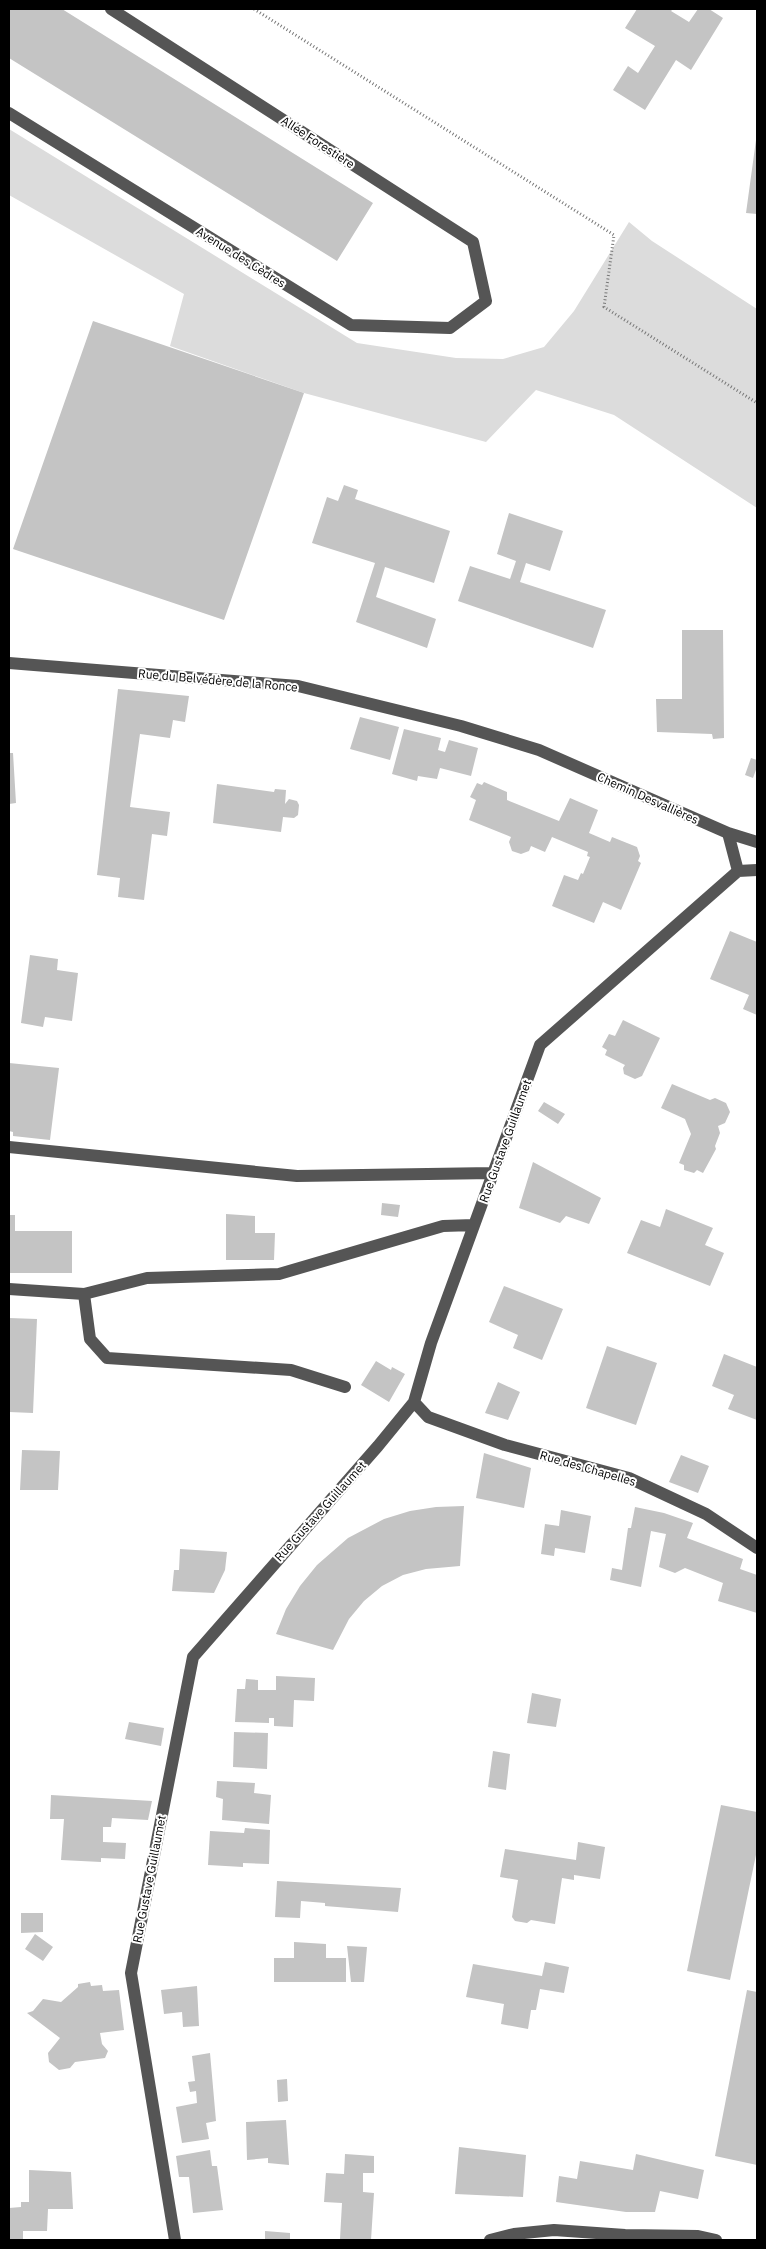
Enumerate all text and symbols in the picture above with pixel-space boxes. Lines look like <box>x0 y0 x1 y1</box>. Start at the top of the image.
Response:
street label: Allée Forestière <box>278 113 358 172</box>
street label: Avenue des Cèdres <box>193 223 289 291</box>
street label: Rue du Belvédère de la Ronce <box>138 666 299 694</box>
street label: Chemin Desvallières <box>595 769 701 827</box>
street label: Rue Gustave Guillaumet <box>476 1077 534 1205</box>
street label: Rue des Chapelles <box>538 1447 638 1489</box>
street label: Rue Gustave Guillaumet <box>271 1458 369 1564</box>
street label: Rue Gustave Guillaumet <box>129 1814 169 1944</box>

